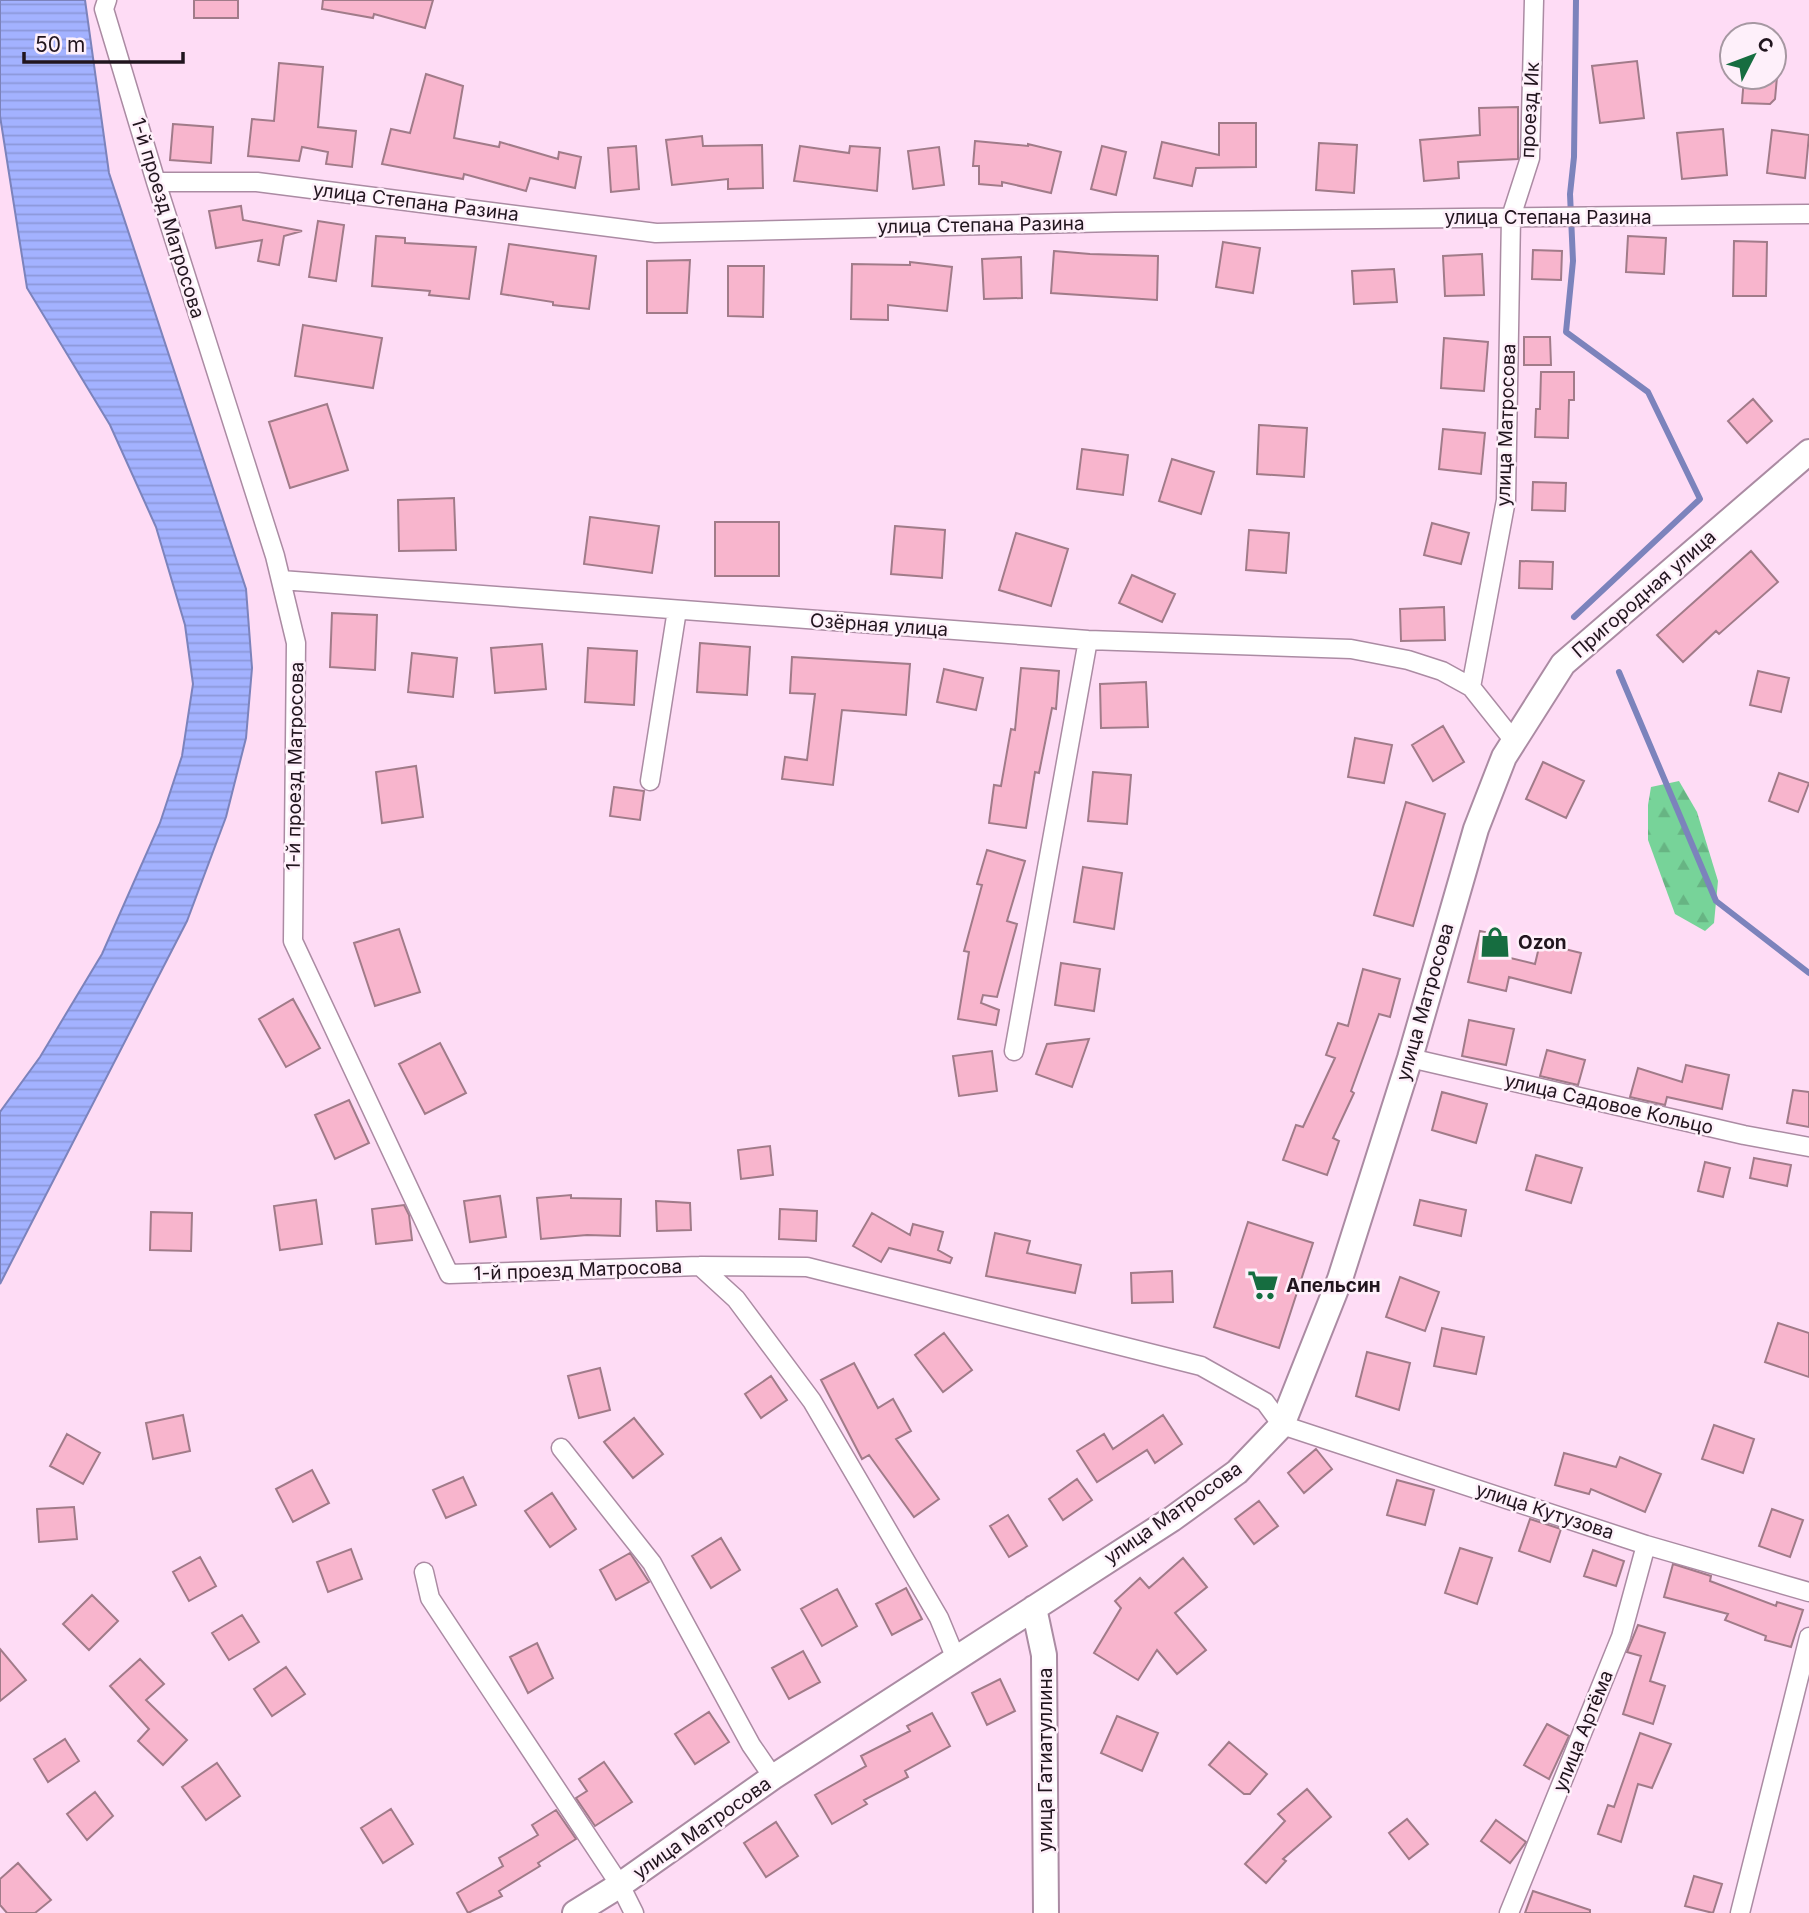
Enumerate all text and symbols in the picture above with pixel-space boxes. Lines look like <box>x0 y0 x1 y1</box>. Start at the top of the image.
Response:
scale bar <box>24 21 184 65</box>
north arrow <box>1718 21 1788 91</box>
text: 50 m <box>35 32 85 57</box>
text: С <box>1752 32 1779 58</box>
street label: проезд Ик <box>1516 60 1544 159</box>
street label: 1-й проезд Матросова <box>127 115 209 321</box>
street label: улица Степана Разина <box>312 178 520 226</box>
street label: улица Степана Разина <box>1444 206 1652 229</box>
street label: улица Степана Разина <box>877 212 1085 238</box>
street label: улица Матросова <box>1492 343 1520 507</box>
street label: Пригородная улица <box>1567 525 1721 663</box>
street label: Озёрная улица <box>809 609 949 641</box>
street label: 1-й проезд Матросова <box>282 661 308 871</box>
street label: улица Матросова <box>1391 920 1459 1084</box>
shop icon: Ozon <box>1478 925 1512 959</box>
place label: Ozon <box>1518 931 1567 954</box>
street label: улица Садовое Кольцо <box>1502 1069 1716 1139</box>
street label: 1-й проезд Матросова <box>473 1255 683 1285</box>
supermarket icon: Апельсин <box>1246 1268 1280 1302</box>
place label: Апельсин <box>1286 1274 1381 1297</box>
street label: улица Матросова <box>1100 1457 1246 1569</box>
street label: улица Кутузова <box>1473 1478 1617 1544</box>
street label: улица Артёма <box>1548 1667 1618 1795</box>
street label: улица Гатиатуллина <box>1034 1668 1057 1852</box>
street label: улица Матросова <box>629 1772 775 1884</box>

